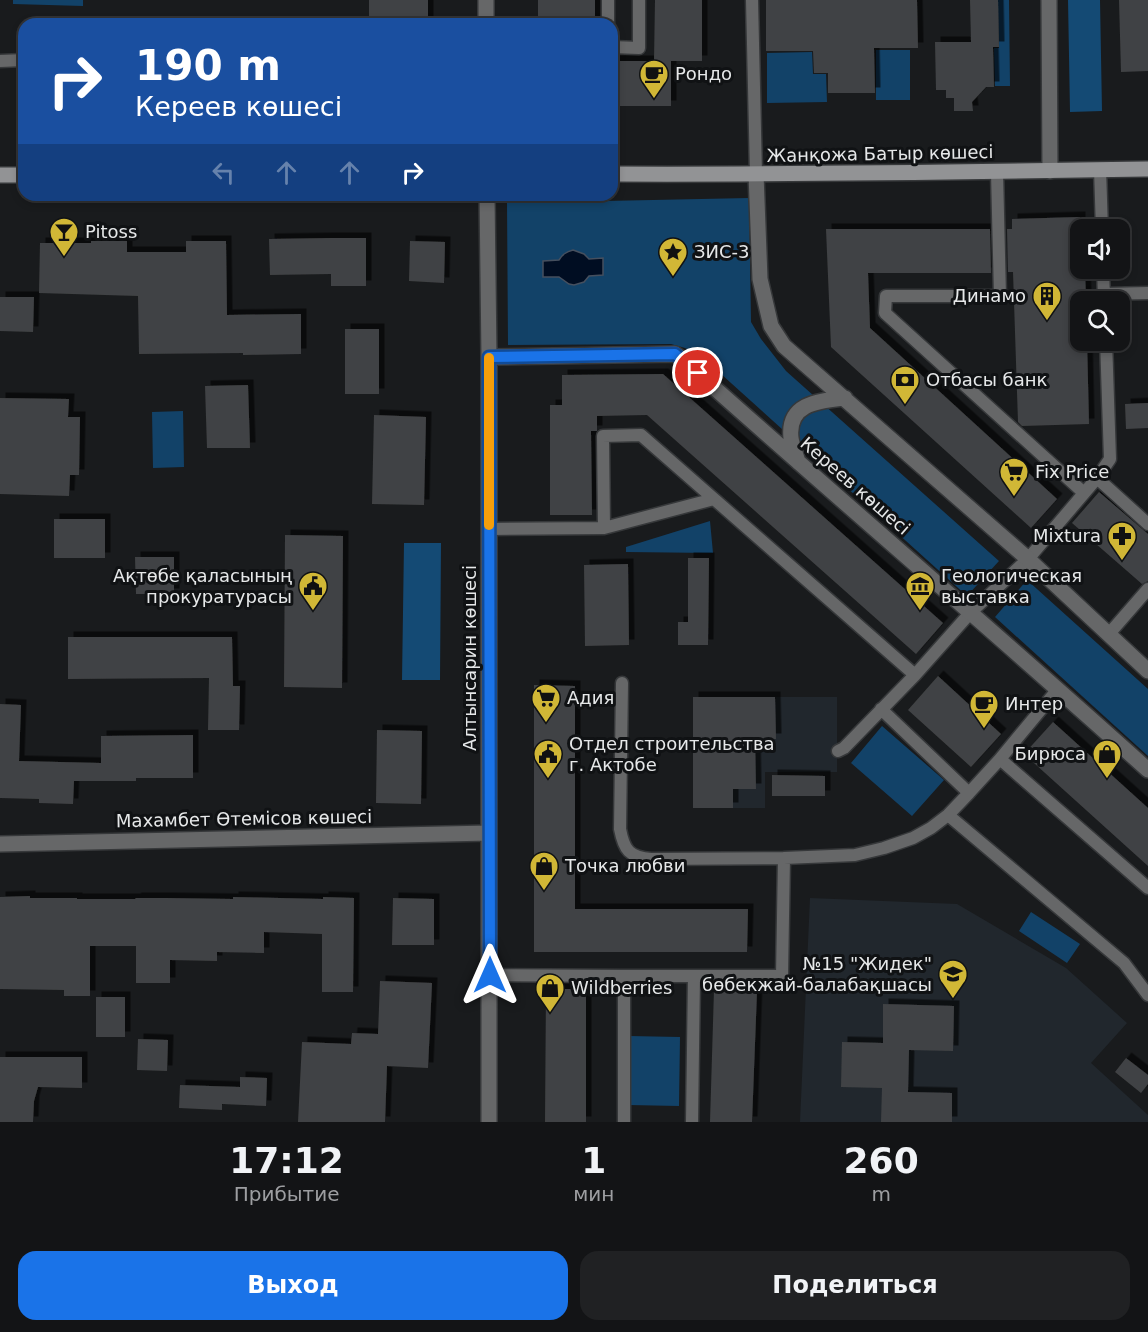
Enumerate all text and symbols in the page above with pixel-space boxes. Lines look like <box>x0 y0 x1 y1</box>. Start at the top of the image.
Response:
text: 190 m <box>135 41 281 90</box>
icon: right <box>36 42 114 120</box>
cafe icon: Рондо <box>638 58 670 100</box>
place label: Рондо <box>675 63 732 84</box>
text: Кереев көшесі <box>135 91 342 122</box>
street label: Жанқожа Батыр көшесі <box>767 141 993 166</box>
icon: left <box>207 156 240 189</box>
icon: ahead <box>270 156 303 189</box>
icon: ahead <box>333 156 366 189</box>
icon: right <box>396 156 429 189</box>
bar icon: Pitoss <box>48 216 80 258</box>
map controls <box>1070 219 1130 351</box>
button: sound <box>1070 219 1130 279</box>
place label: Pitoss <box>85 221 137 242</box>
place icon: ЗИС-3 <box>657 236 689 278</box>
place label: ЗИС-3 <box>694 241 750 262</box>
building icon: Динамо <box>1031 280 1063 322</box>
place label: Динамо <box>953 285 1026 306</box>
button: search <box>1070 291 1130 351</box>
pin <box>672 347 723 398</box>
icon: arrive <box>681 356 714 389</box>
bank icon: Отбасы банк <box>889 364 921 406</box>
place label: Отбасы банк <box>926 369 1048 390</box>
street label: Кереев көшесі <box>796 432 914 539</box>
supermarket icon: Fix Price <box>998 456 1030 498</box>
place label: Fix Price <box>1035 461 1109 482</box>
pharmacy icon: Mixtura <box>1106 520 1138 562</box>
place label: Mixtura <box>1033 525 1101 546</box>
place label: Ақтөбе қаласының прокуратурасы <box>113 565 292 607</box>
street label: Алтынсарин көшесі <box>459 565 480 751</box>
place label: Геологическая выставка <box>941 565 1082 607</box>
public building icon: Ақтөбе қаласының прокуратурасы <box>297 570 329 612</box>
museum icon: Геологическая выставка <box>904 570 936 612</box>
supermarket icon: Адия <box>530 682 562 724</box>
place label: Адия <box>567 687 614 708</box>
cafe icon: Интер <box>968 688 1000 730</box>
place label: Интер <box>1005 693 1063 714</box>
place label: Отдел строительства г. Актобе <box>569 733 775 775</box>
public building icon: Отдел строительства г. Актобе <box>532 738 564 780</box>
shop icon: Бирюса <box>1091 738 1123 780</box>
place label: Бирюса <box>1014 743 1086 764</box>
street label: Махамбет Өтемісов көшесі <box>116 806 372 831</box>
shop icon: Точка любви <box>528 850 560 892</box>
place label: Точка любви <box>564 855 685 876</box>
position arrow <box>458 943 522 1007</box>
place label: №15 "Жидек" бөбекжай-балабақшасы <box>702 953 932 995</box>
school or university icon: №15 "Жидек" бөбекжай-балабақшасы <box>937 958 969 1000</box>
shop icon: Wildberries <box>534 972 566 1014</box>
place label: Wildberries <box>571 977 672 998</box>
text: 17:12 <box>229 1140 344 1181</box>
text: 1 <box>581 1140 606 1181</box>
text: 260 <box>844 1140 919 1181</box>
text: Прибытие <box>234 1182 339 1206</box>
text: мин <box>573 1182 614 1206</box>
text: m <box>871 1182 891 1206</box>
button: Выход <box>18 1251 568 1320</box>
button: Поделиться <box>580 1251 1130 1320</box>

